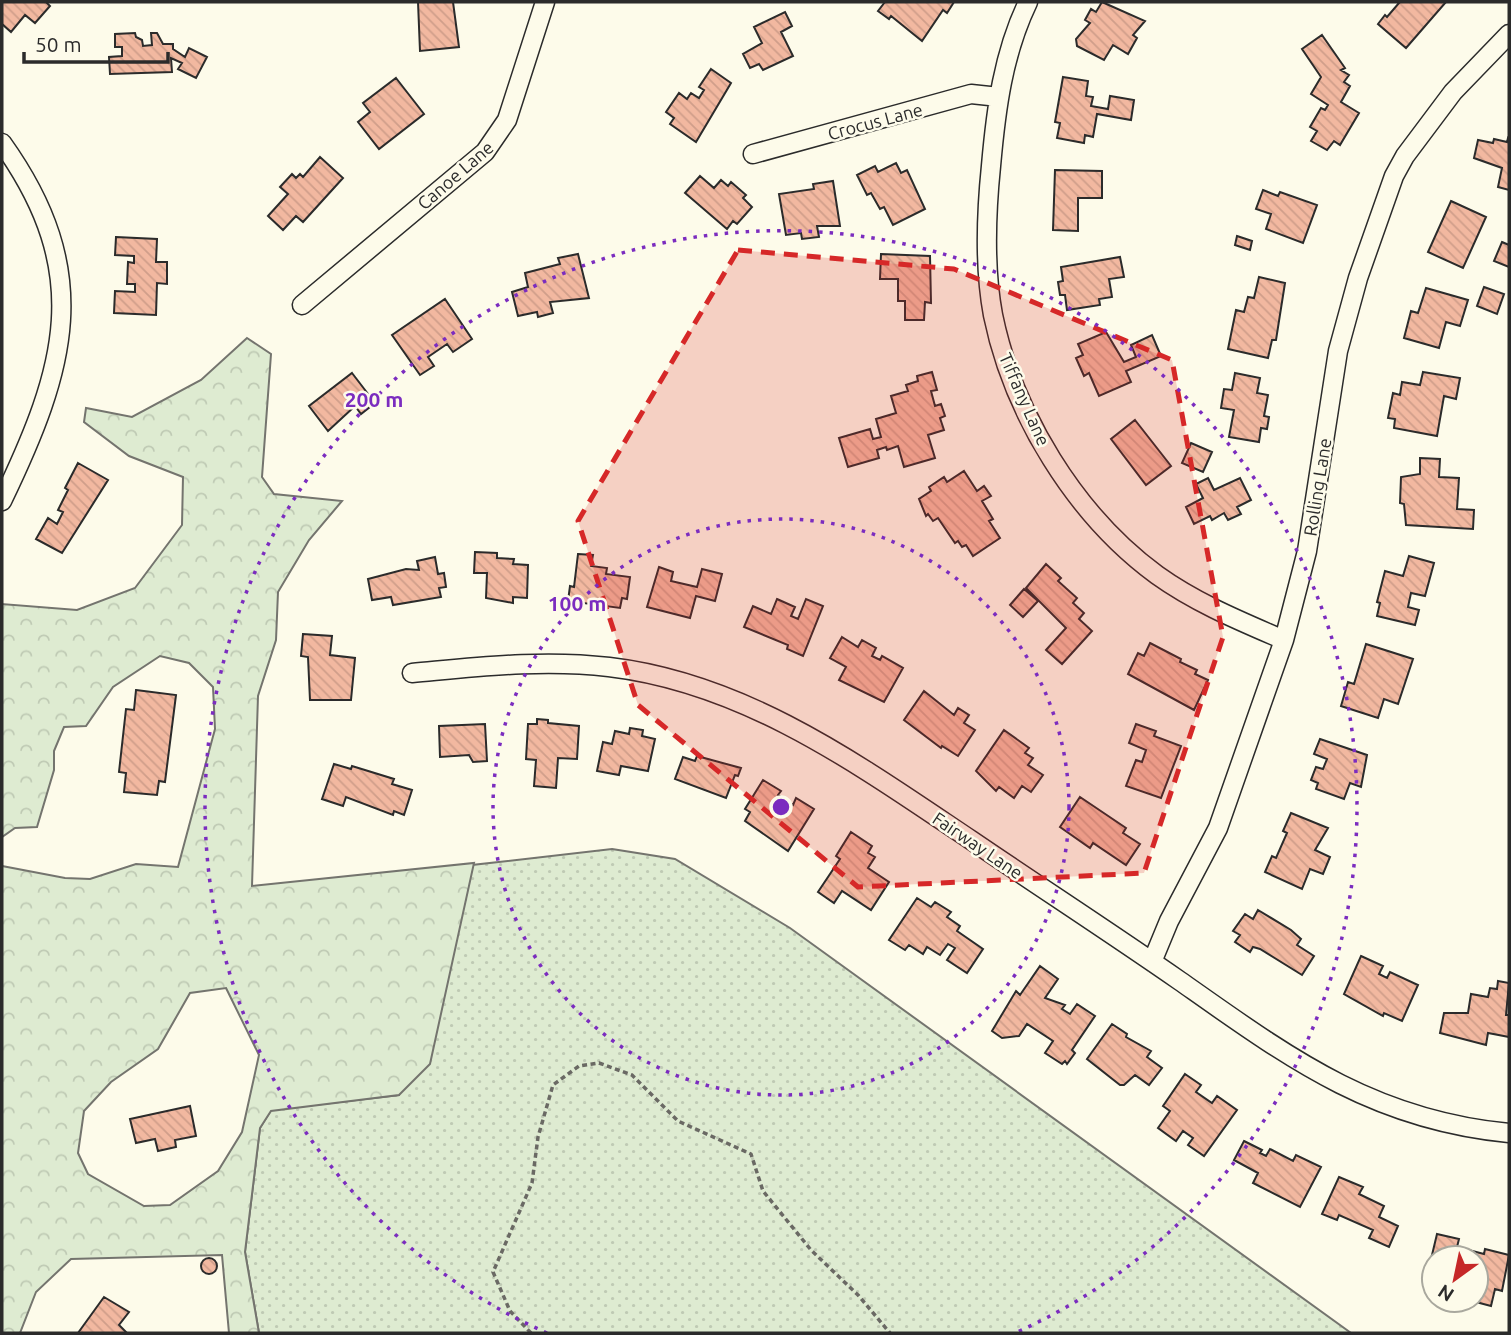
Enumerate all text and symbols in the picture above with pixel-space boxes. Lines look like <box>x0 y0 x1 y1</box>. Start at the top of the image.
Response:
scale bar <box>24 21 168 65</box>
text: 50 m <box>35 32 82 56</box>
street label: Crocus Lane <box>825 99 925 143</box>
street label: Canoe Lane <box>413 137 497 213</box>
street label: Tiffany Lane <box>996 350 1054 448</box>
text: 200 m <box>345 387 403 411</box>
street label: Rolling Lane <box>1299 437 1335 537</box>
text: 100 m <box>548 591 606 615</box>
centre of rings <box>769 795 793 819</box>
street label: Fairway Lane <box>929 808 1027 882</box>
north arrow <box>1420 1244 1490 1314</box>
text: N <box>1434 1280 1458 1306</box>

